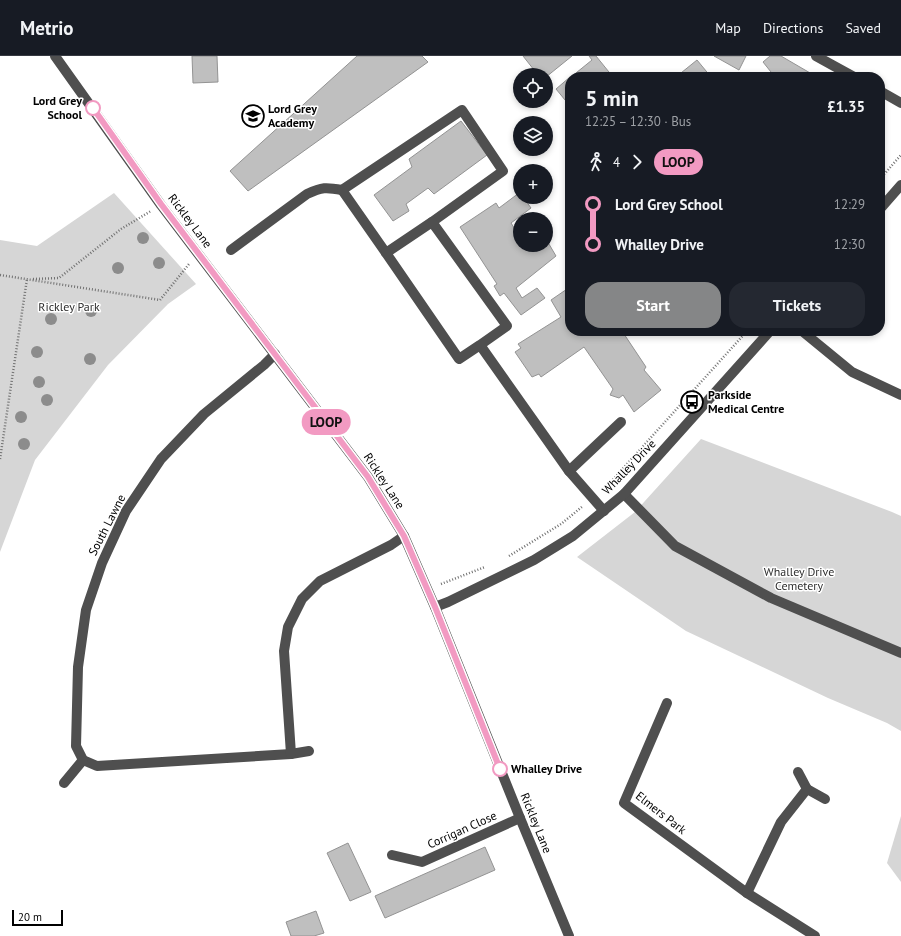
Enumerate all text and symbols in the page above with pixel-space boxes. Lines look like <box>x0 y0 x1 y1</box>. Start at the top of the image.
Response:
text: Metrio <box>20 16 73 40</box>
text: Map <box>715 19 741 37</box>
text: Directions <box>763 19 823 37</box>
text: Saved <box>845 19 881 37</box>
map controls <box>513 68 553 252</box>
button: locate <box>513 68 553 108</box>
text: 5 min <box>585 84 639 112</box>
place label: Lord Grey School <box>33 93 82 122</box>
text: £1.35 <box>827 97 865 116</box>
marker: Lord Grey School <box>85 100 101 116</box>
place label: Lord Grey Academy <box>268 101 317 130</box>
school or university icon: Lord Grey Academy <box>240 103 266 129</box>
text: 12:25 – 12:30 · Bus <box>585 113 691 130</box>
button: layers <box>513 116 553 156</box>
icon: walk <box>585 151 607 173</box>
icon: forward <box>626 151 648 173</box>
text: LOOP <box>662 153 695 171</box>
text: 4 <box>613 154 620 171</box>
button: + <box>513 164 553 204</box>
street label: Rickley Lane <box>165 191 216 251</box>
text: Lord Grey School <box>615 195 723 214</box>
text: 12:29 <box>834 196 865 213</box>
button: − <box>513 212 553 252</box>
text: Whalley Drive <box>615 235 704 254</box>
text: 12:30 <box>834 236 865 253</box>
button: Start <box>585 282 721 328</box>
button: Tickets <box>729 282 865 328</box>
park label: Rickley Park <box>38 299 100 314</box>
place label: Parkside Medical Centre <box>708 387 784 416</box>
bus stop icon: Parkside Medical Centre <box>679 389 705 415</box>
line badge: LOOP <box>298 409 354 435</box>
text: LOOP <box>310 413 342 431</box>
street label: Whalley Drive <box>599 436 659 497</box>
street label: Rickley Lane <box>361 450 408 512</box>
street label: South Lawne <box>85 492 128 558</box>
park label: Whalley Drive Cemetery <box>764 564 834 593</box>
marker: Whalley Drive <box>492 761 508 777</box>
place label: Whalley Drive <box>511 761 582 776</box>
street label: Elmers Park <box>633 788 690 837</box>
street label: Rickley Lane <box>518 790 555 855</box>
street label: Corrigan Close <box>425 808 499 852</box>
scale bar <box>12 908 63 927</box>
text: 20 m <box>18 910 42 924</box>

